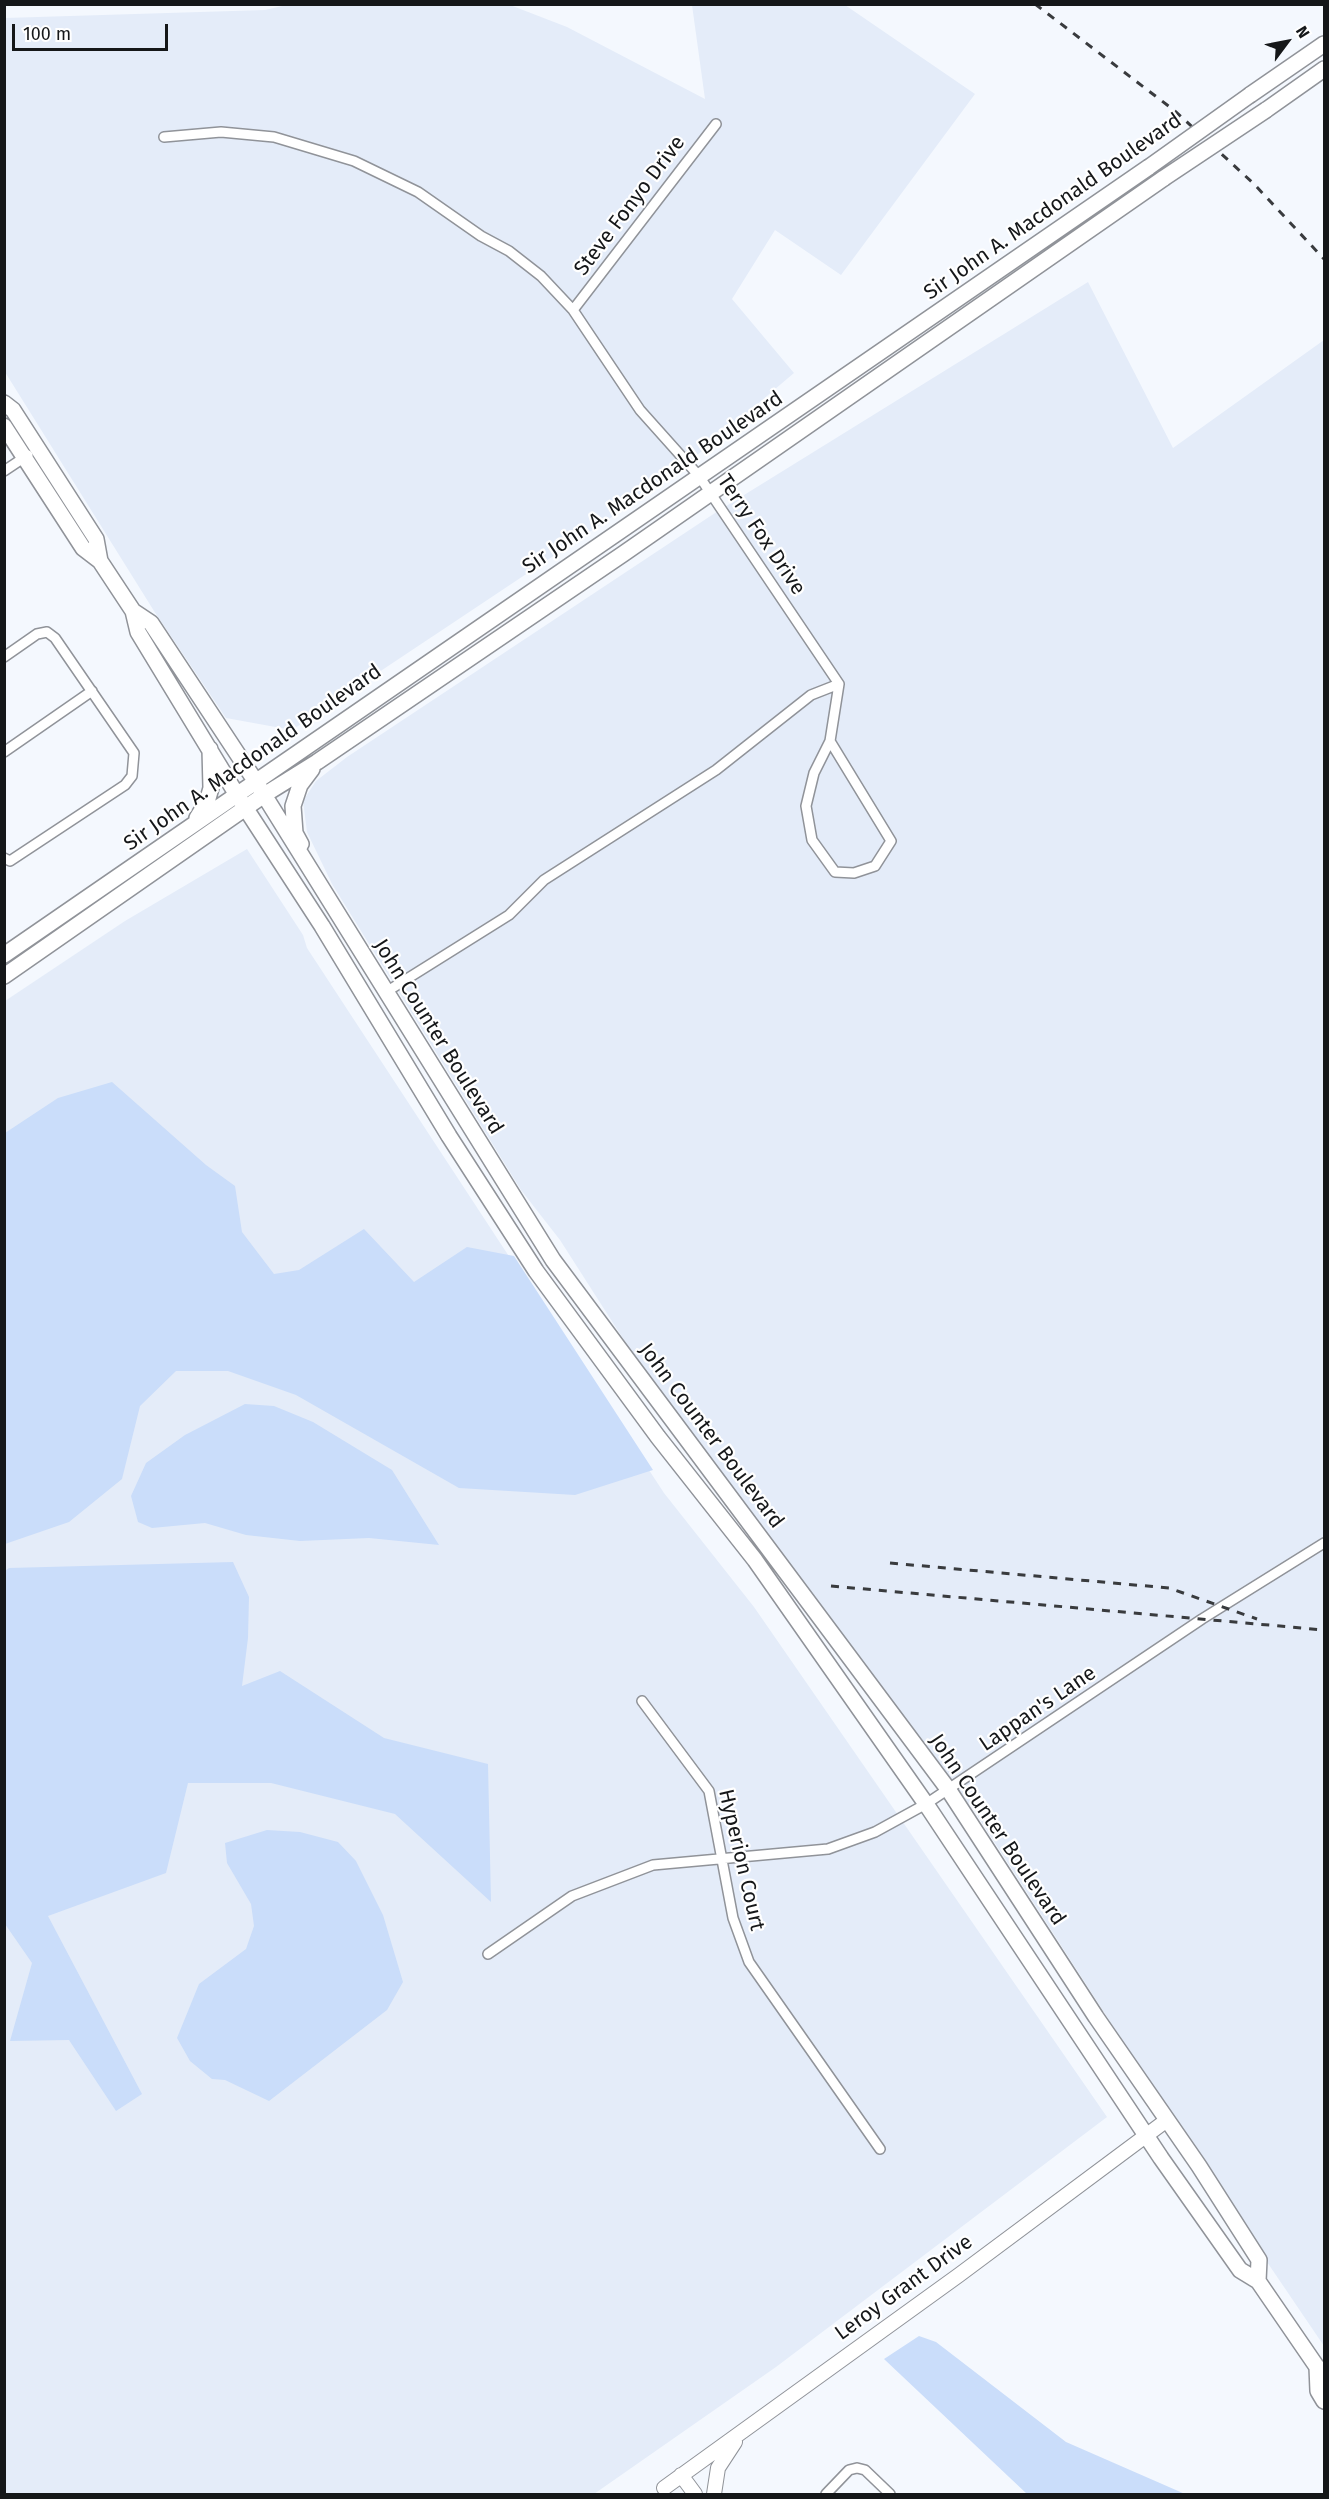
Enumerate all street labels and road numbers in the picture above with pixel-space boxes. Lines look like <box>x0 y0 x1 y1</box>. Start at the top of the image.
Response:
street label: Sir John A. Macdonald Boulevard <box>919 108 1187 306</box>
street label: Steve Fonyo Drive <box>569 131 691 281</box>
street label: Sir John A. Macdonald Boulevard <box>518 386 788 580</box>
street label: Terry Fox Drive <box>711 470 811 600</box>
street label: Sir John A. Macdonald Boulevard <box>119 659 387 857</box>
street label: John Counter Boulevard <box>368 935 508 1139</box>
street label: John Counter Boulevard <box>633 1338 789 1534</box>
street label: Lappan's Lane <box>975 1661 1101 1757</box>
street label: John Counter Boulevard <box>924 1729 1070 1931</box>
street label: Hyperion Court <box>713 1787 769 1933</box>
street label: Leroy Grant Drive <box>830 2230 978 2346</box>

